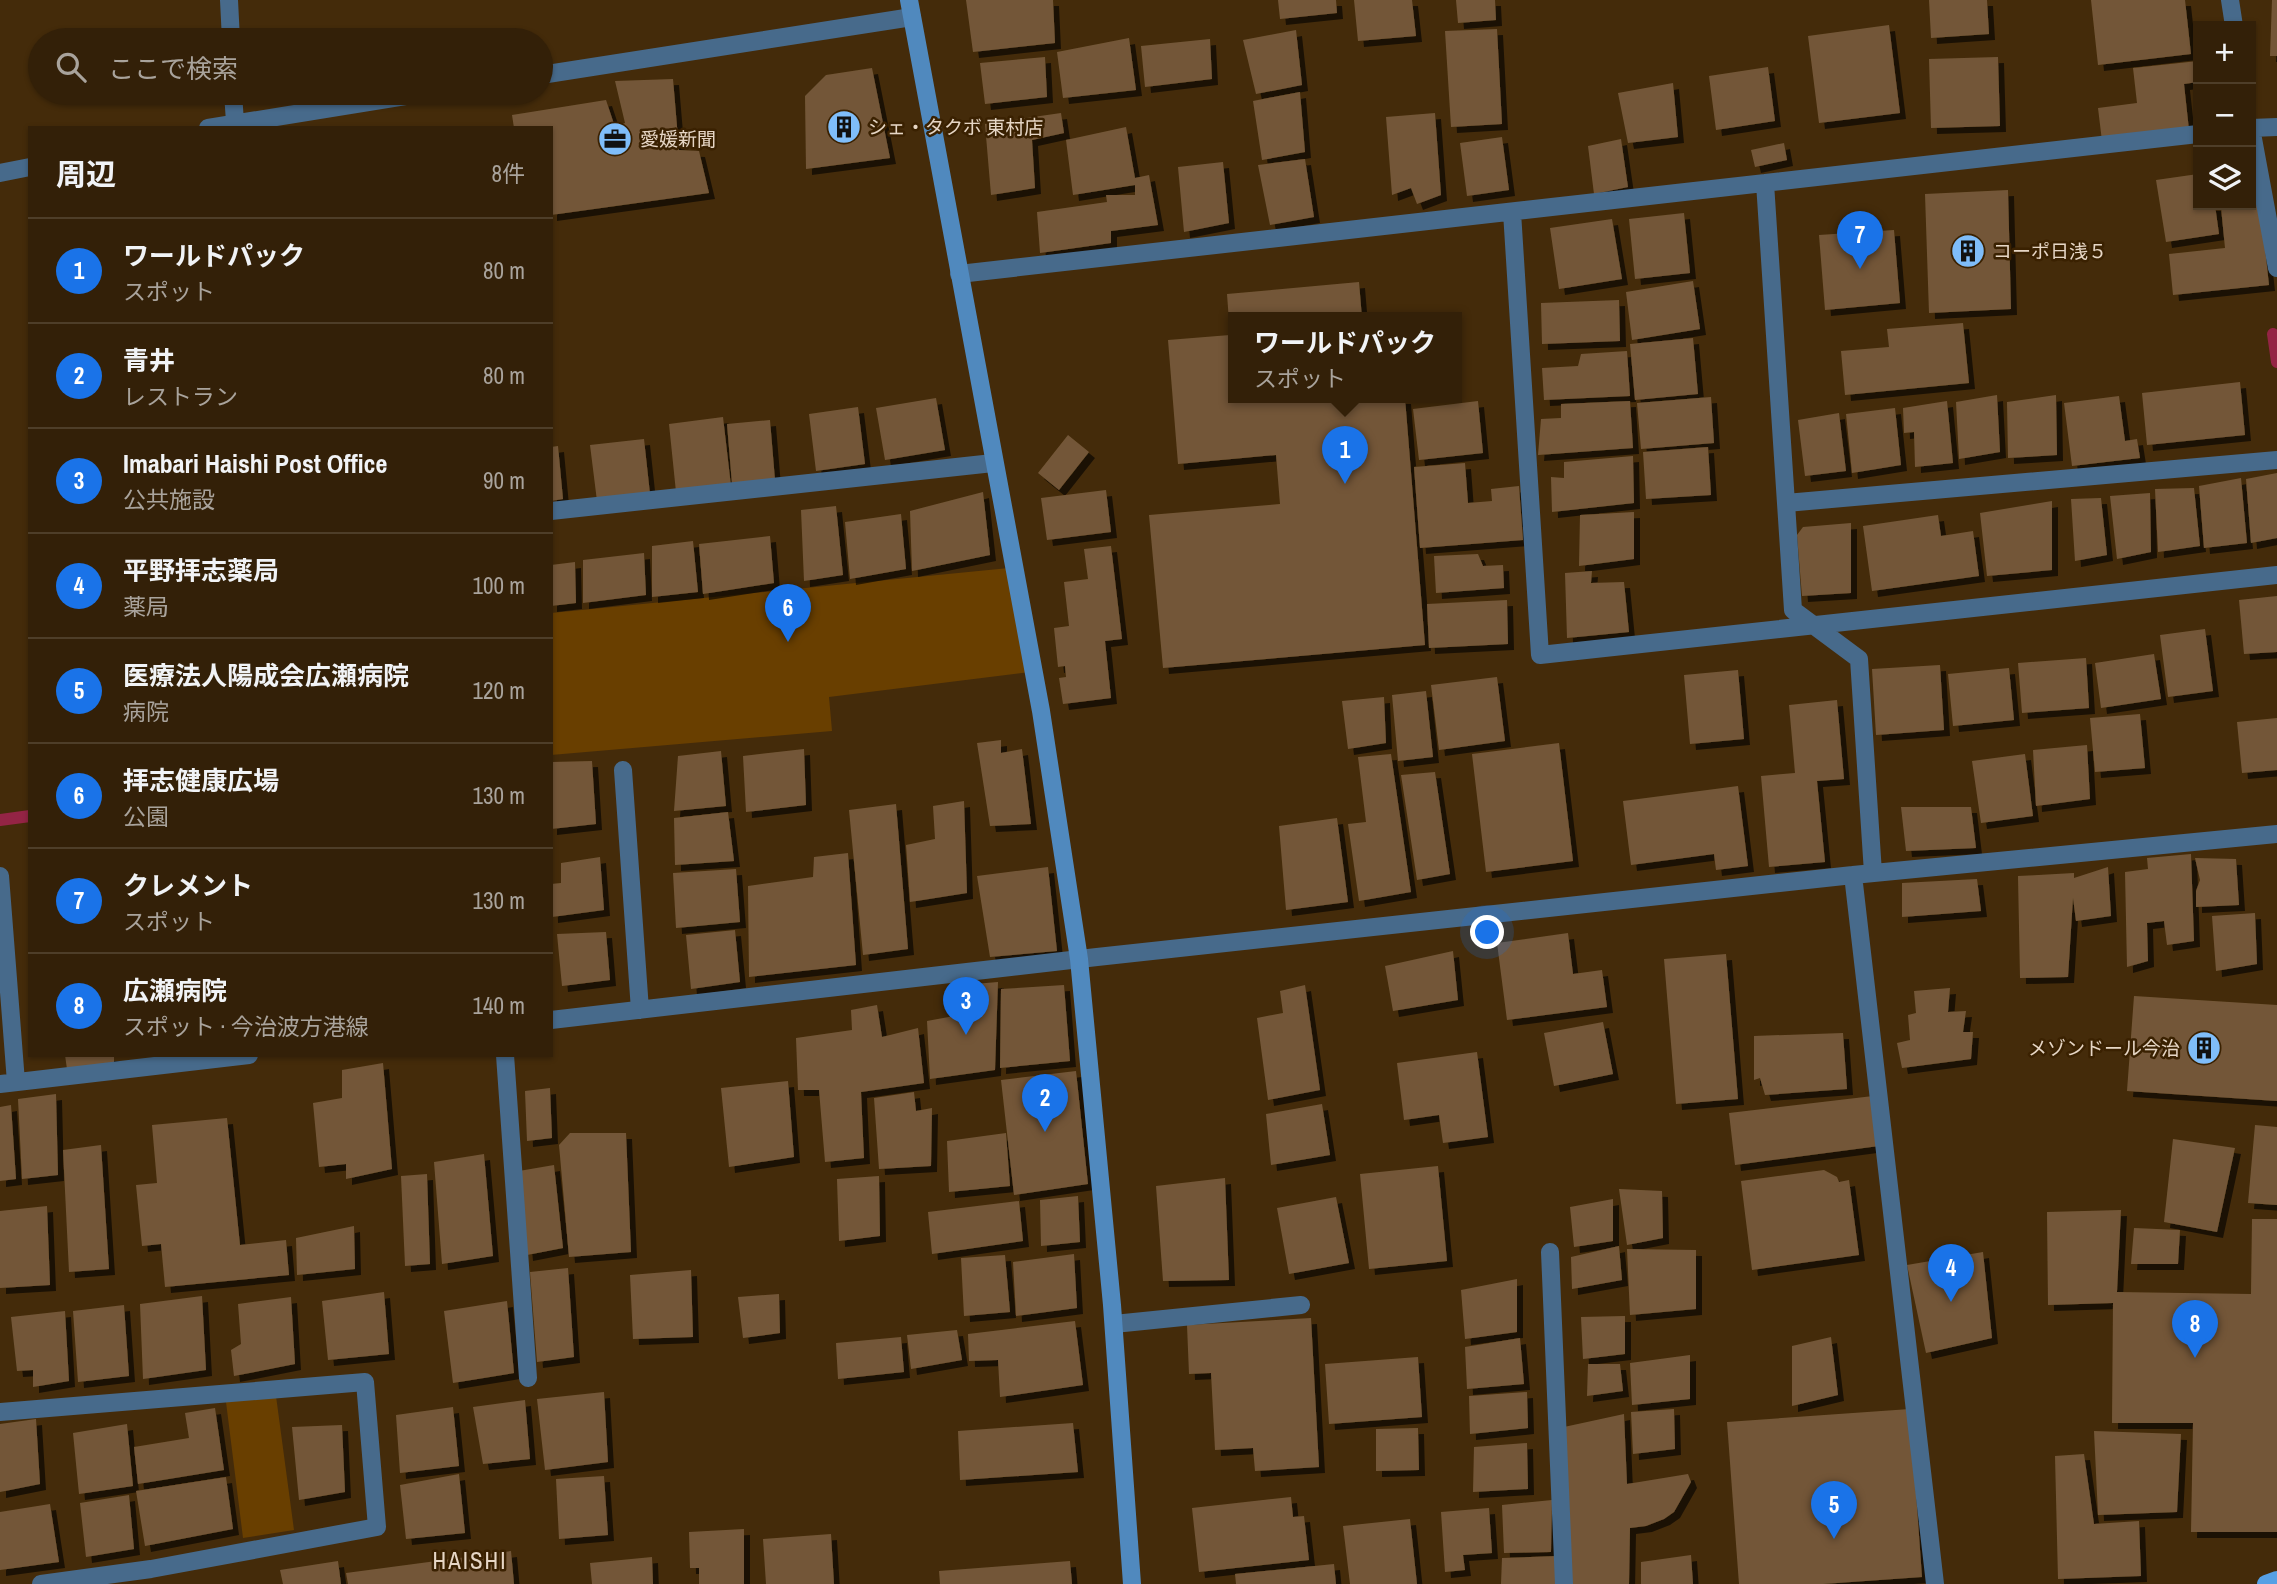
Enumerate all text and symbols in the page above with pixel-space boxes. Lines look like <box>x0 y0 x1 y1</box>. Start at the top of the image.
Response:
map controls <box>2193 21 2256 210</box>
button: + <box>2193 21 2256 84</box>
search box <box>28 28 553 105</box>
icon: search <box>52 48 90 86</box>
text: ここで検索 <box>108 51 238 86</box>
button: − <box>2193 84 2256 147</box>
building icon: シェ・タクボ 東村店 <box>825 108 863 146</box>
place label: シェ・タクボ 東村店 <box>868 114 1043 140</box>
office icon: 愛媛新聞 <box>596 120 634 158</box>
place label: 愛媛新聞 <box>640 126 716 152</box>
button: layers <box>2193 147 2256 210</box>
text: 周辺 <box>56 154 116 194</box>
text: 8件 <box>492 158 525 189</box>
pin: 7 <box>1837 211 1883 269</box>
building icon: コーポ日浅５ <box>1949 232 1987 270</box>
text: ワールドパック <box>123 238 305 273</box>
place label: コーポ日浅５ <box>1993 238 2107 264</box>
text: 1 <box>74 255 84 286</box>
text: 80 m <box>483 255 525 286</box>
text: スポット <box>123 276 215 307</box>
popup <box>1228 312 1462 403</box>
text: ワールドパック <box>1254 325 1436 360</box>
text: 青井 <box>123 343 175 378</box>
text: 2 <box>74 360 84 391</box>
text: 80 m <box>483 360 525 391</box>
text: スポット <box>1254 363 1346 394</box>
text: レストラン <box>123 381 238 412</box>
pin: 1 <box>1322 426 1368 484</box>
text: Imabari Haishi Post Office <box>123 446 387 481</box>
text: 3 <box>74 465 84 496</box>
text: 90 m <box>483 465 525 496</box>
text: 公共施設 <box>123 484 215 515</box>
text: 平野拝志薬局 <box>123 553 279 588</box>
text: 4 <box>74 570 84 601</box>
text: 100 m <box>473 570 525 601</box>
pin: 6 <box>765 584 811 642</box>
text: 薬局 <box>123 591 169 622</box>
text: 医療法人陽成会広瀬病院 <box>123 658 409 693</box>
text: 5 <box>74 675 84 706</box>
text: 120 m <box>473 675 525 706</box>
text: 病院 <box>123 696 169 727</box>
text: 拝志健康広場 <box>123 763 279 798</box>
text: 6 <box>74 780 84 811</box>
text: 130 m <box>473 780 525 811</box>
text: 公園 <box>123 801 169 832</box>
text: クレメント <box>123 868 253 903</box>
text: 7 <box>74 885 84 916</box>
text: 130 m <box>473 885 525 916</box>
text: スポット <box>123 906 215 937</box>
your location <box>1470 915 1504 949</box>
text: 広瀬病院 <box>123 973 227 1008</box>
pin: 3 <box>943 977 989 1035</box>
text: 8 <box>74 990 84 1021</box>
text: 140 m <box>473 990 525 1021</box>
text: スポット · 今治波方港線 <box>123 1011 369 1042</box>
building icon: メゾンドール今治 <box>2185 1029 2223 1067</box>
place label: メゾンドール今治 <box>2028 1035 2180 1061</box>
pin: 2 <box>1022 1074 1068 1132</box>
pin: 4 <box>1928 1244 1974 1302</box>
pin: 8 <box>2172 1300 2218 1358</box>
pin: 5 <box>1811 1481 1857 1539</box>
district label: HAISHI <box>433 1545 507 1576</box>

